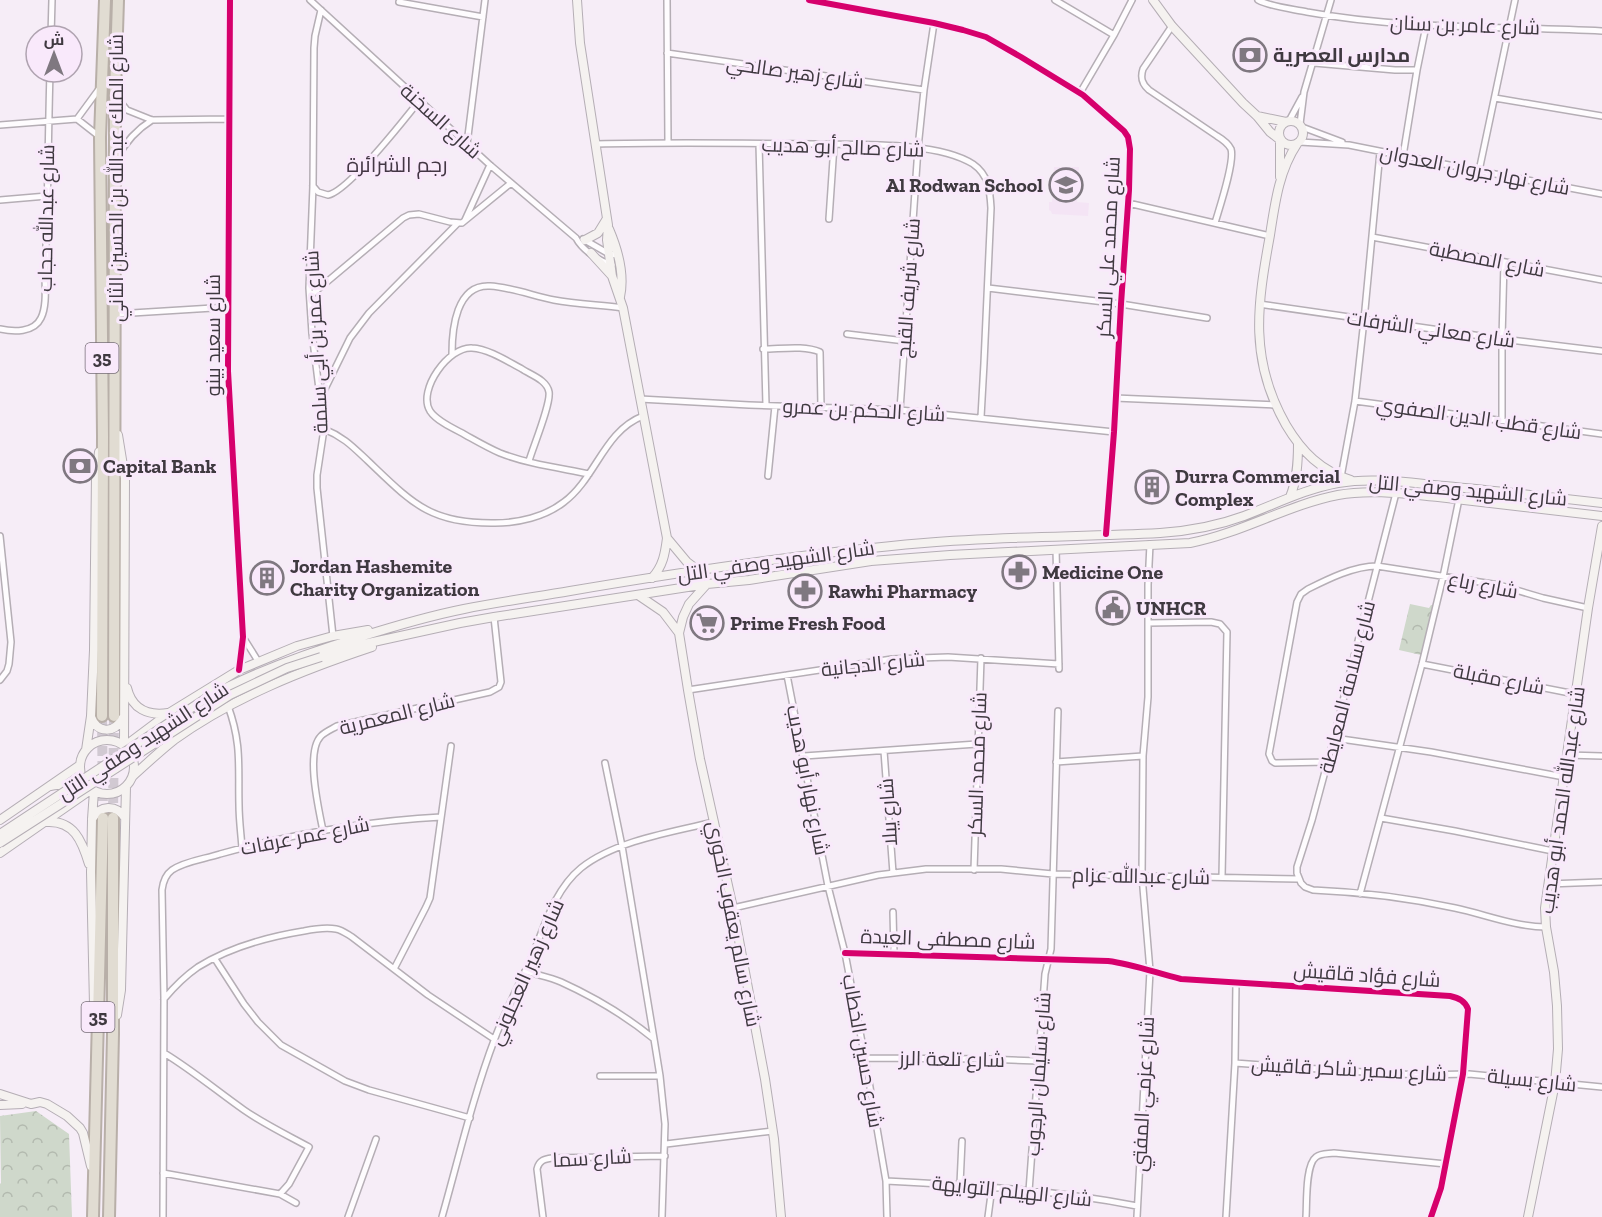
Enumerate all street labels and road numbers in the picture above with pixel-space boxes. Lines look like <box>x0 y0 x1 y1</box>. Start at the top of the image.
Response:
street label: شارع عامر بن سنان <box>1390 10 1540 42</box>
street label: شارع الملك عبدالله بن الحسين الثاني <box>103 34 132 322</box>
street label: شارع زهير صالحي <box>724 50 865 97</box>
street label: شارع السخنة <box>394 78 487 165</box>
street label: شارع صالح أبو هديب <box>761 132 925 164</box>
street label: شارع نهار جروان العدوان <box>1378 140 1572 202</box>
street label: شارع عبدالله حجاب <box>32 144 61 292</box>
street label: شارع محمد علي السكر <box>1091 156 1129 340</box>
street label: شارع شريف القبج <box>891 217 927 359</box>
street label: شارع المصطبة <box>1427 236 1547 284</box>
street label: شارع عمر بن أبي سلمة <box>299 249 337 434</box>
street label: شارع سعيد بينو <box>201 274 227 396</box>
street label: شارع معاني الشرفات <box>1345 305 1517 357</box>
road number: 35 <box>86 343 118 373</box>
street label: شارع قطب الدين الصفوي <box>1374 392 1583 448</box>
street label: شارع الحكم بن عمرو <box>782 394 946 428</box>
street label: شارع الشهيد وصفي التل <box>1368 469 1568 515</box>
street label: شارع الشهيد وصفي التل <box>676 535 877 591</box>
street label: شارع رباع <box>1446 566 1520 606</box>
street label: شارع سلامة المعايطة <box>1314 598 1382 776</box>
street label: شارع الدجانية <box>820 647 926 683</box>
street label: شارع مقبلة <box>1451 658 1547 702</box>
street label: شارع الشهيد وصفي التل <box>53 677 235 809</box>
street label: شارع عبدالله الحمد أبو هديب <box>1533 685 1592 916</box>
street label: شارع المعمرية <box>337 688 458 742</box>
street label: شارع محمد السكر <box>962 692 994 838</box>
street label: شارع نهار أبو هديب <box>780 703 834 858</box>
street label: شارع يبلا <box>874 777 904 847</box>
street label: شارع عمر عرفات <box>238 812 372 862</box>
street label: شارع سالم يعقوب الخوري <box>698 819 766 1030</box>
street label: شارع عبدالله عزام <box>1072 862 1210 891</box>
street label: شارع زهير العجلوني <box>483 895 573 1050</box>
street label: شارع مصطفى العيدة <box>860 924 1036 956</box>
street label: شارع فؤاد قاقيش <box>1292 958 1441 994</box>
street label: شارع حسين الخطاب <box>836 972 888 1130</box>
street label: شارع سليمان الرجوب <box>1020 991 1058 1157</box>
road number: 35 <box>82 1002 114 1032</box>
street label: شارع عزمي المفتي <box>1127 1016 1163 1173</box>
street label: شارع تلعة الرز <box>898 1046 1005 1074</box>
street label: شارع سمير شاكر قاقيش <box>1250 1052 1448 1088</box>
street label: شارع بسيلة <box>1486 1063 1578 1099</box>
street label: شارع سما <box>552 1144 632 1174</box>
street label: شارع الهيلم التوايهة <box>931 1171 1093 1213</box>

